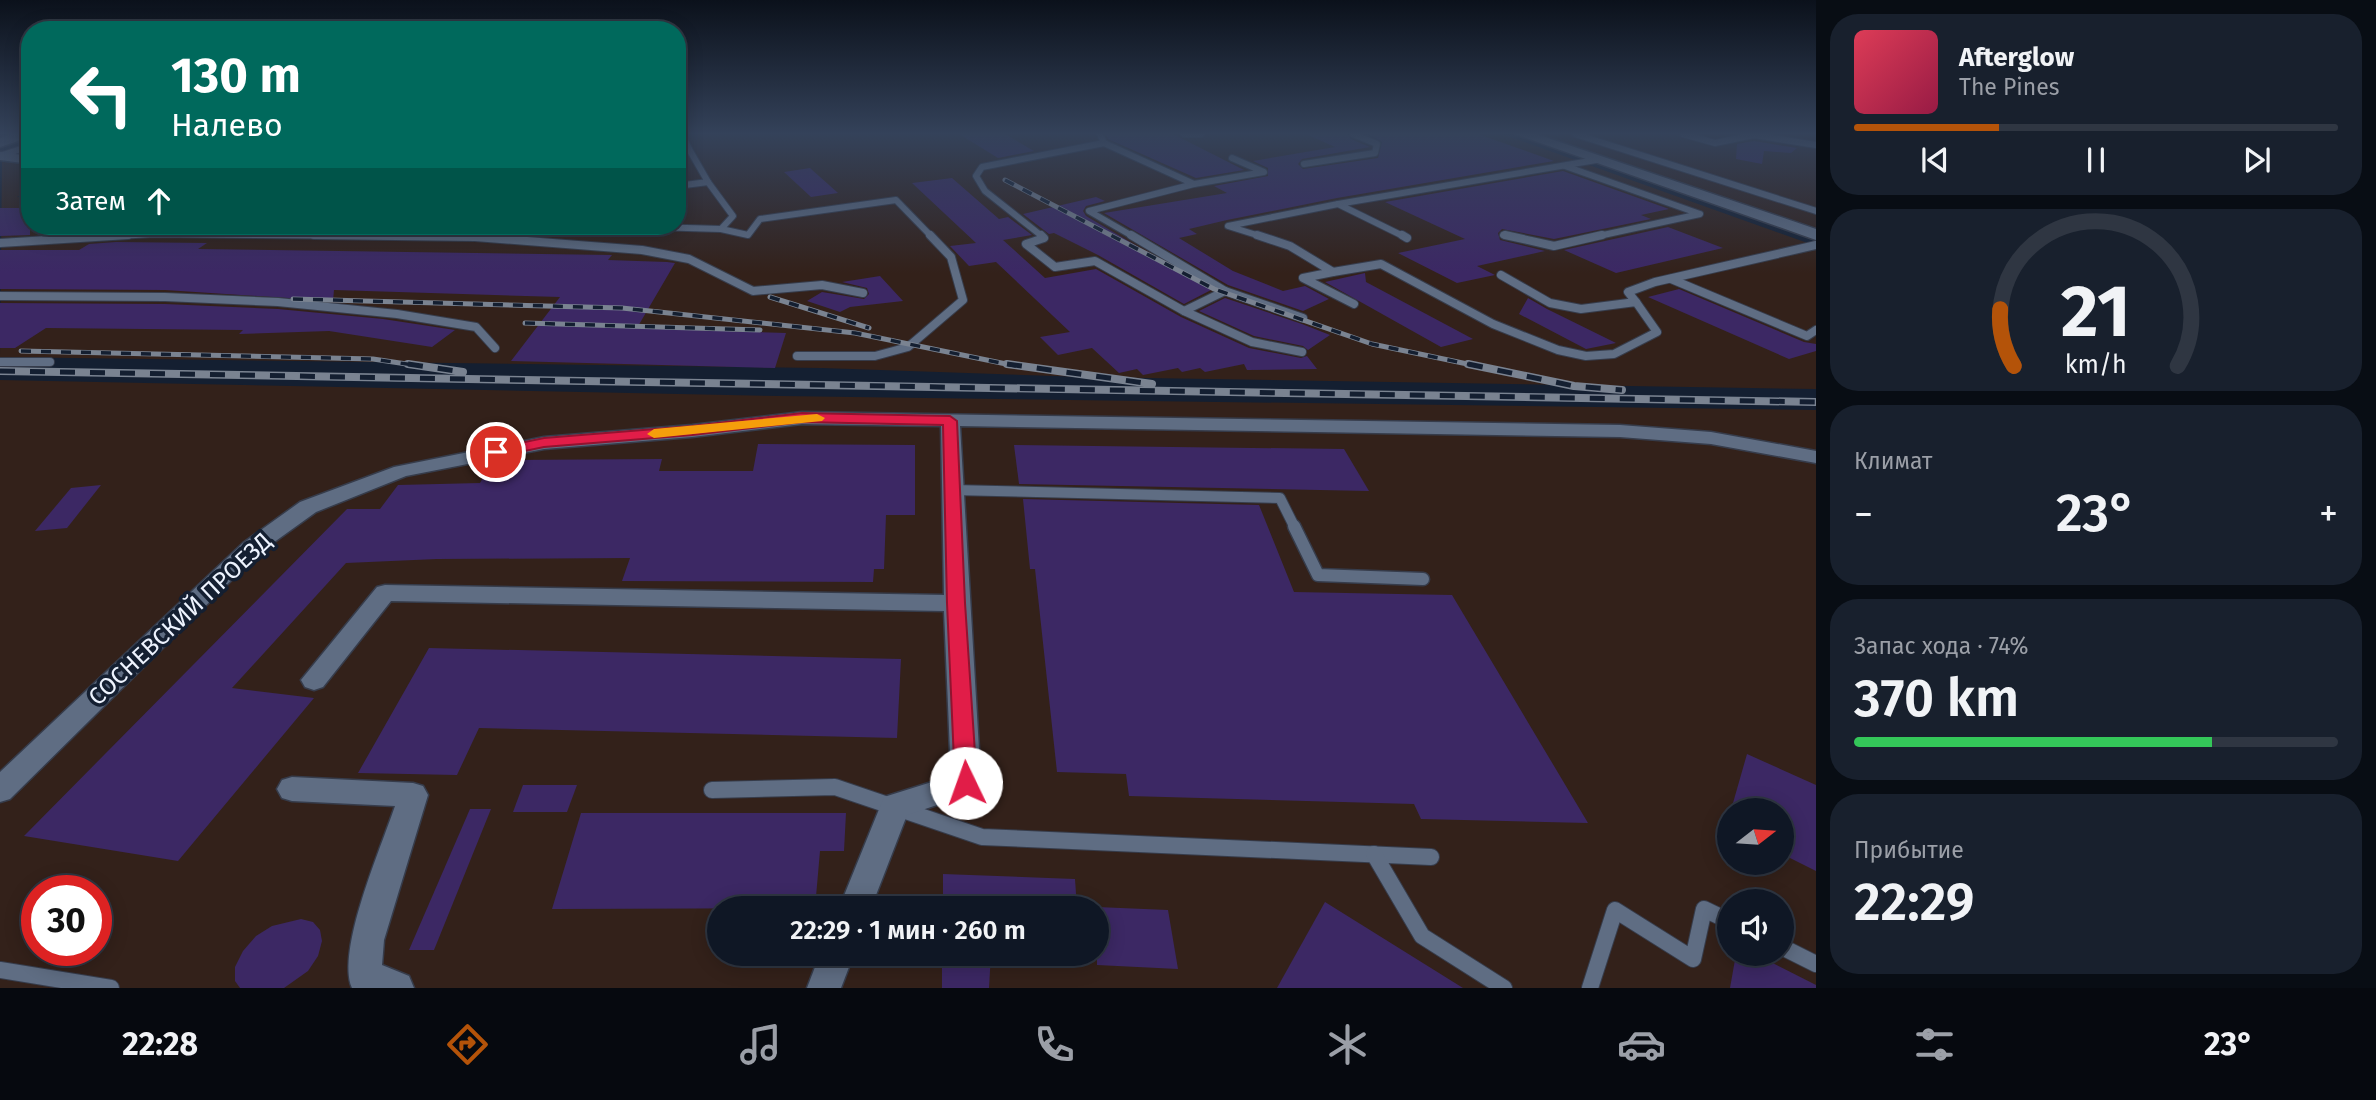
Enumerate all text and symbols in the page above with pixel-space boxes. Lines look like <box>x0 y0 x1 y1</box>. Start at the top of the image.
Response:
text: Afterglow <box>1959 42 2074 73</box>
text: 130 m <box>171 46 301 105</box>
icon: left <box>56 49 147 140</box>
text: The Pines <box>1959 73 2060 101</box>
text: Налево <box>171 106 283 144</box>
icon: previous <box>1916 141 1954 179</box>
icon: pause <box>2077 141 2115 179</box>
icon: next <box>2238 141 2276 179</box>
icon: ahead <box>140 182 178 220</box>
text: Затем <box>56 186 126 217</box>
text: 21 <box>2061 268 2131 355</box>
text: km/h <box>2065 349 2127 379</box>
pin <box>466 422 526 482</box>
icon: arrive <box>477 433 515 471</box>
text: Климат <box>1854 447 1932 475</box>
text: 23° <box>2056 482 2136 545</box>
text: − <box>1854 491 1873 537</box>
text: + <box>2319 491 2338 537</box>
street label: СОСНЕВСКИЙ ПРОЕЗД <box>83 527 277 711</box>
text: Запас хода · 74% <box>1854 632 2028 660</box>
text: 370 km <box>1854 667 2019 730</box>
position arrow <box>929 746 1003 820</box>
north arrow <box>1717 798 1794 875</box>
map controls <box>1717 798 1794 966</box>
text: Прибытие <box>1854 836 1964 864</box>
text: 22:29 <box>1854 871 1975 934</box>
speed limit sign: 30 <box>21 875 112 966</box>
button: sound <box>1717 889 1794 966</box>
text: 22:29 · 1 мин · 260 m <box>790 915 1026 946</box>
icon: directions <box>443 1020 492 1069</box>
icon: music <box>736 1020 785 1069</box>
icon: phone <box>1030 1020 1079 1069</box>
icon: climate <box>1323 1020 1372 1069</box>
icon: car <box>1617 1020 1666 1069</box>
icon: filters <box>1910 1020 1959 1069</box>
text: 22:28 <box>122 1025 198 1063</box>
text: 23° <box>2204 1025 2254 1063</box>

